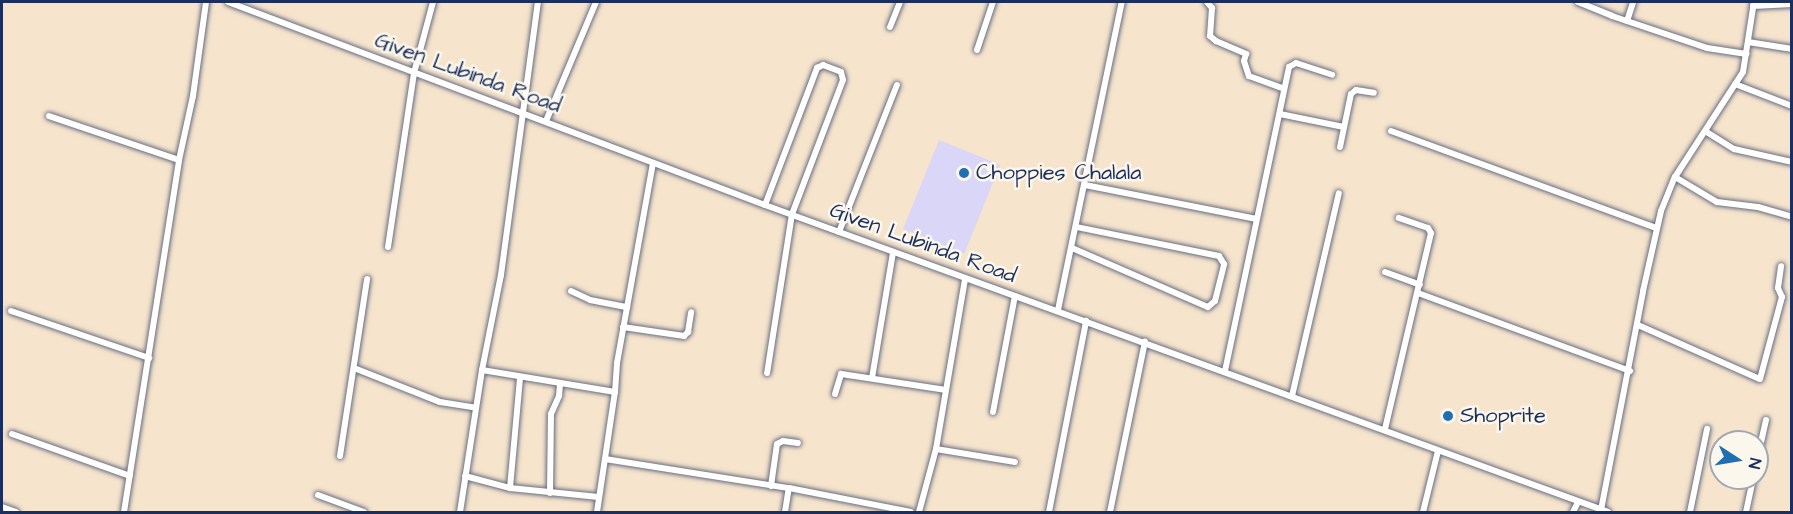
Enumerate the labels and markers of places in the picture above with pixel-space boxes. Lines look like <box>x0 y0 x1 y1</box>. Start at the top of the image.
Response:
place label: Choppies Chalala <box>976 160 1141 186</box>
marker: Choppies Chalala <box>957 166 971 180</box>
place label: Shoprite <box>1460 403 1546 429</box>
marker: Shoprite <box>1441 409 1455 423</box>

